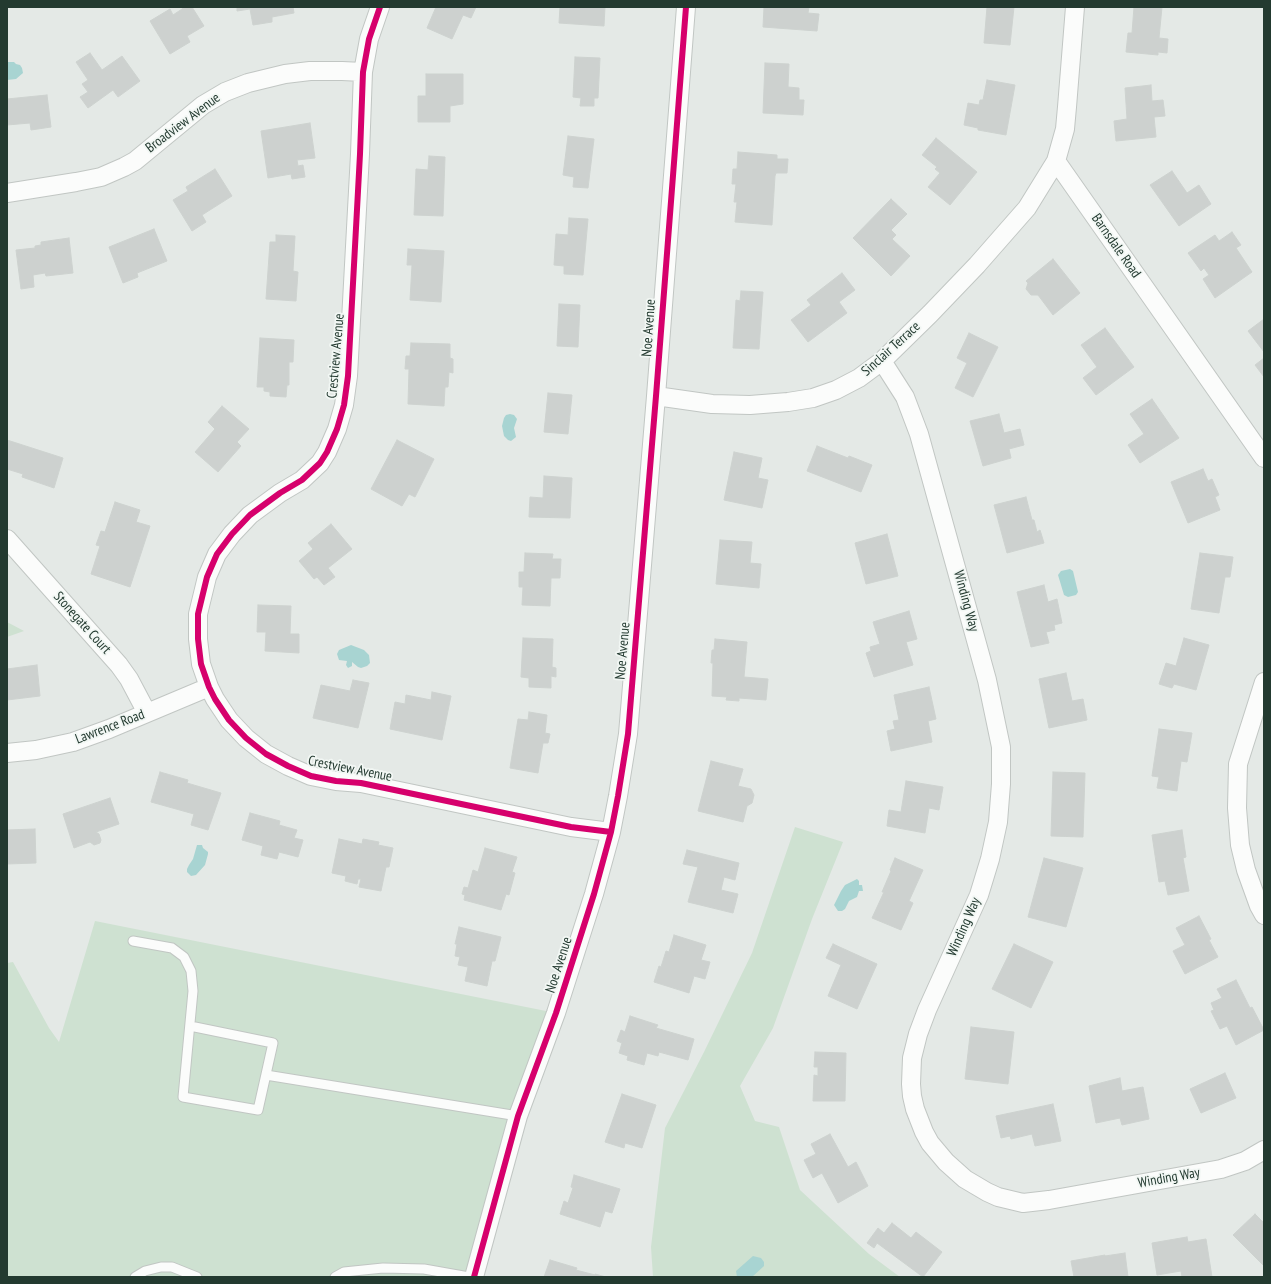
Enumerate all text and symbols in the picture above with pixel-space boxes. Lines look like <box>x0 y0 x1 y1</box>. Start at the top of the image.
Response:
street label: Broadview Avenue <box>142 90 224 156</box>
street label: Barnsdale Road <box>1088 211 1144 281</box>
street label: Noe Avenue <box>639 299 659 357</box>
street label: Crestview Avenue <box>324 313 348 399</box>
street label: Sinclair Terrace <box>858 318 924 380</box>
street label: Winding Way <box>950 569 982 633</box>
street label: Stonegate Court <box>50 588 114 658</box>
street label: Noe Avenue <box>612 622 634 680</box>
street label: Lawrence Road <box>73 706 147 748</box>
street label: Crestview Avenue <box>307 753 393 785</box>
street label: Winding Way <box>944 895 984 959</box>
street label: Noe Avenue <box>542 935 576 995</box>
street label: Winding Way <box>1137 1164 1201 1192</box>

